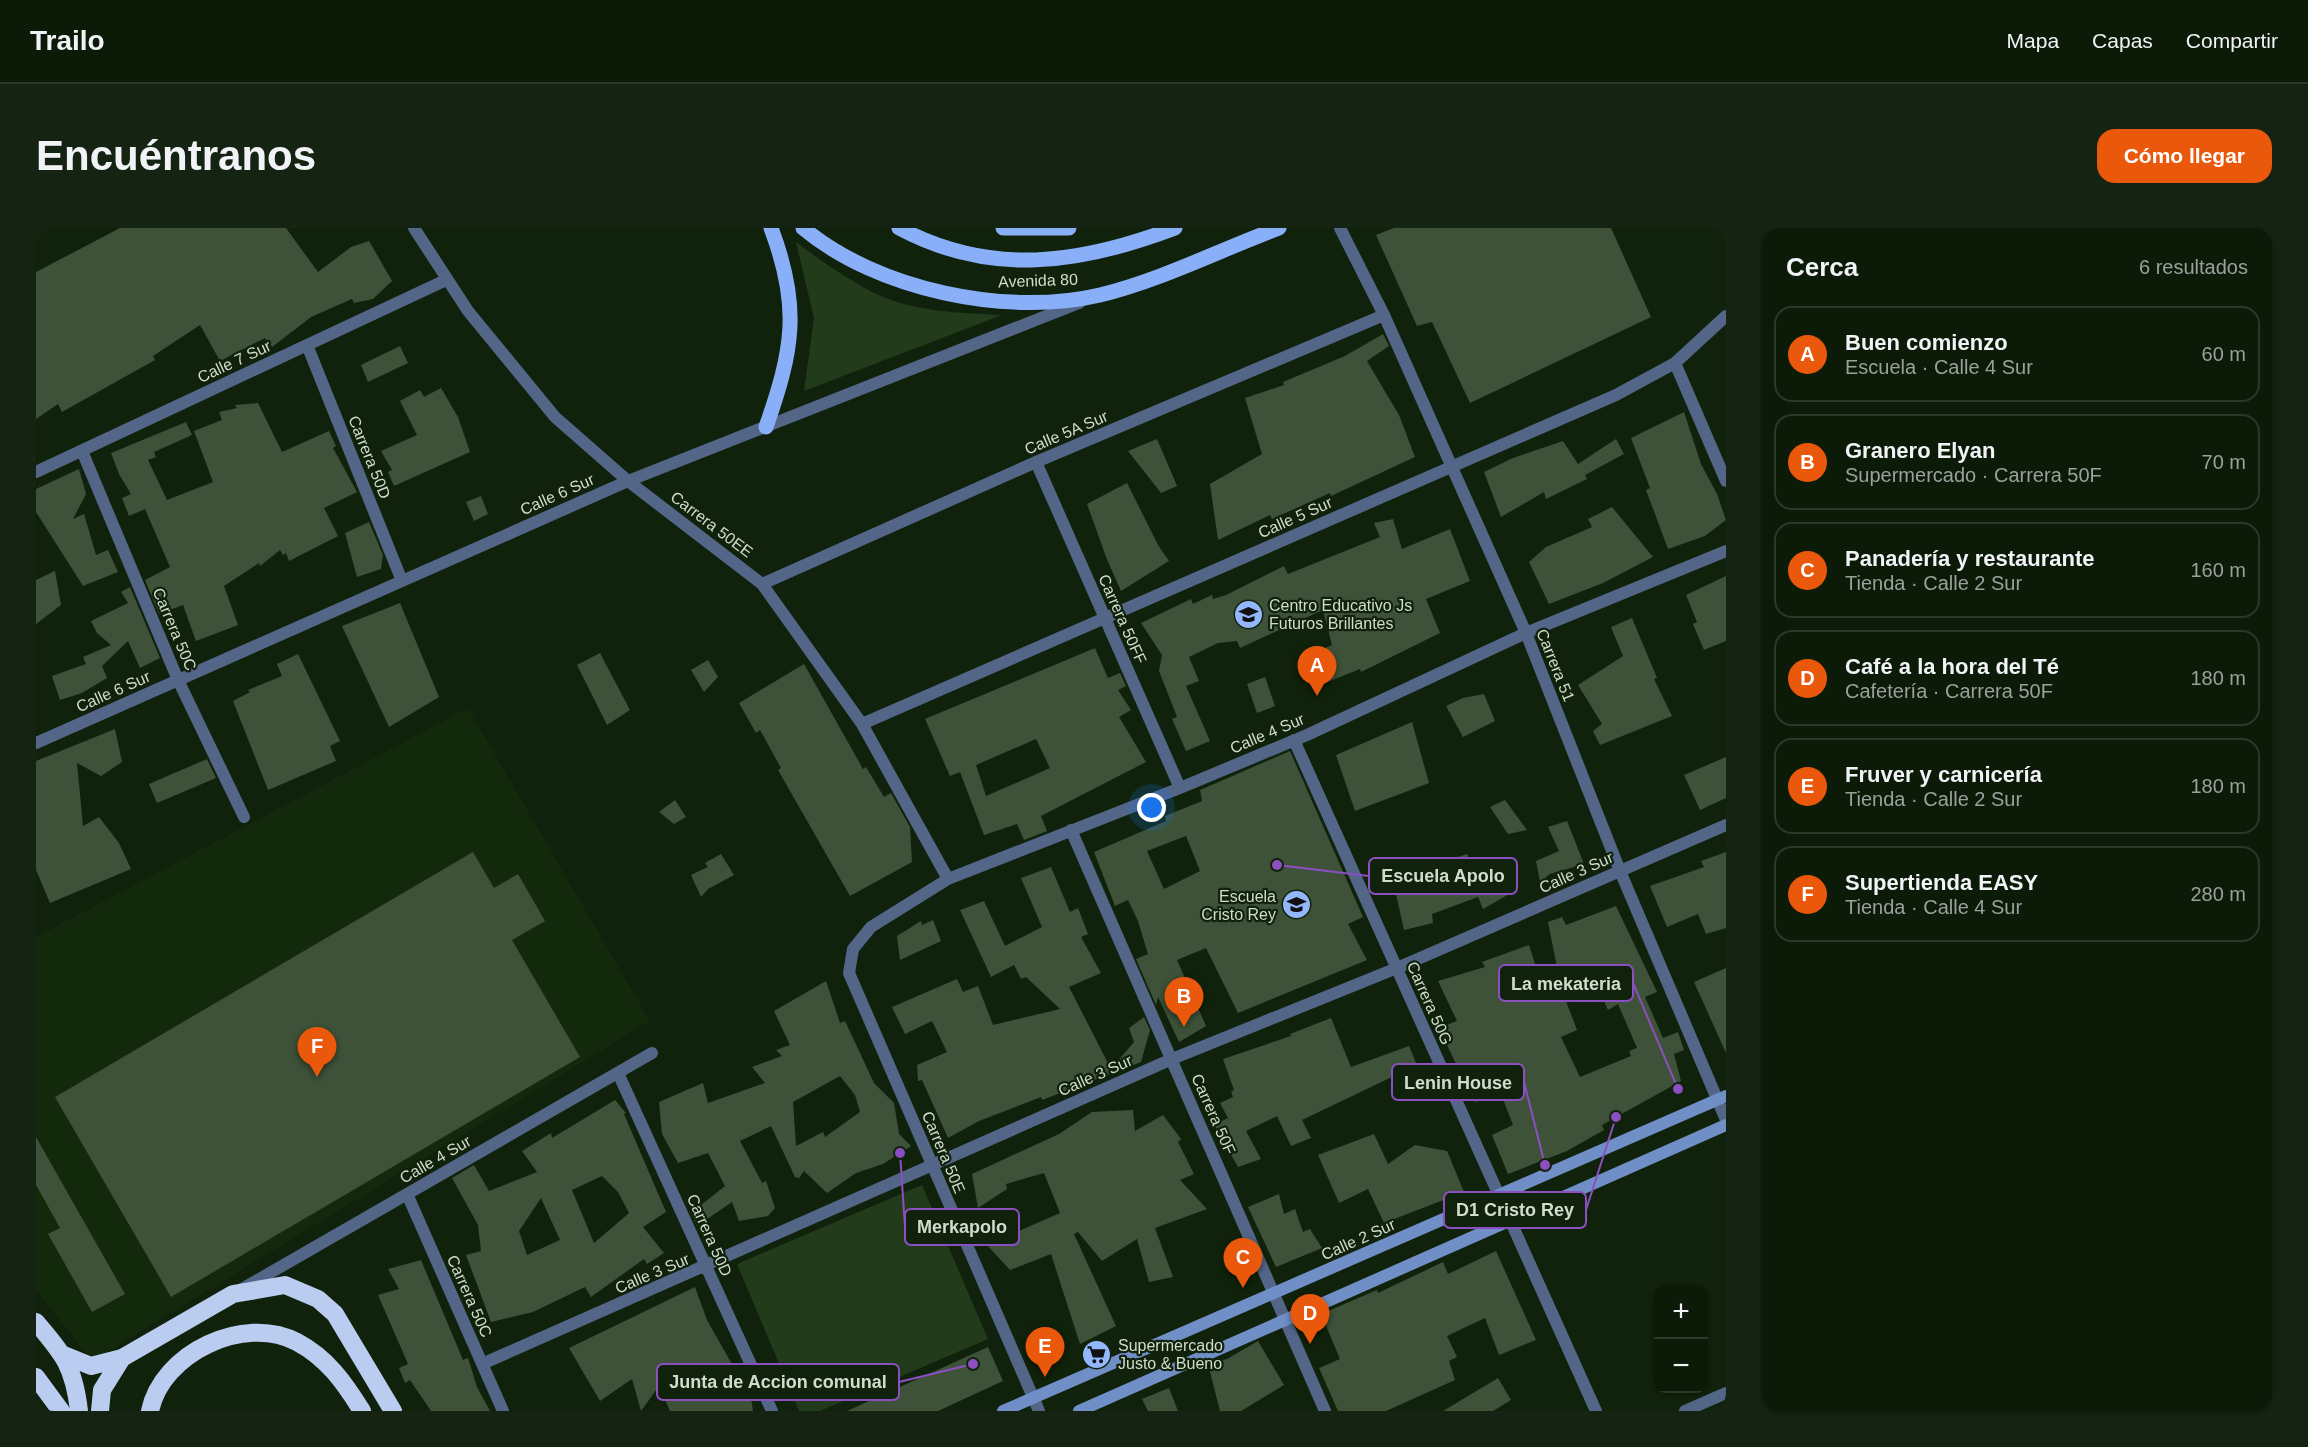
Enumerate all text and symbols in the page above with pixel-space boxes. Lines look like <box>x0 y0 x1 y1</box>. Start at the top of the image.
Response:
text: Trailo <box>30 25 105 56</box>
text: Mapa <box>2007 29 2059 52</box>
text: Capas <box>2092 29 2153 52</box>
text: Compartir <box>2186 29 2278 52</box>
button: Cómo llegar <box>2097 129 2272 183</box>
text: Encuéntranos <box>36 132 316 179</box>
text: Cerca <box>1786 252 1858 282</box>
text: 6 resultados <box>2139 256 2248 278</box>
street label: Avenida 80 <box>998 271 1078 290</box>
text: Buen comienzo <box>1845 330 2008 355</box>
street label: Calle 7 Sur <box>195 337 274 386</box>
text: A <box>1800 343 1815 365</box>
text: 60 m <box>2202 343 2246 365</box>
text: Escuela · Calle 4 Sur <box>1845 356 2033 378</box>
street label: Calle 5A Sur <box>1022 407 1111 458</box>
street label: Carrera 50D <box>345 413 394 501</box>
text: Granero Elyan <box>1845 438 1995 463</box>
text: B <box>1800 451 1815 473</box>
text: 70 m <box>2202 451 2246 473</box>
text: Supermercado · Carrera 50F <box>1845 464 2102 486</box>
street label: Calle 6 Sur <box>518 470 597 518</box>
street label: Carrera 50EE <box>668 488 756 561</box>
street label: Calle 5 Sur <box>1256 493 1335 541</box>
text: Panadería y restaurante <box>1845 546 2094 571</box>
text: C <box>1800 559 1815 581</box>
text: 160 m <box>2190 559 2246 581</box>
street label: Carrera 50FF <box>1095 572 1150 667</box>
text: Tienda · Calle 2 Sur <box>1845 572 2022 594</box>
street label: Carrera 50C <box>150 585 200 673</box>
place label: Centro Educativo Js Futuros Brillantes <box>1269 597 1412 632</box>
school or university icon: Centro Educativo Js Futuros Brillantes <box>1232 598 1264 630</box>
street label: Carrera 51 <box>1533 627 1578 704</box>
pin: A <box>1298 646 1336 696</box>
text: Café a la hora del Té <box>1845 654 2059 679</box>
street label: Calle 6 Sur <box>74 667 153 715</box>
text: D <box>1800 667 1815 689</box>
text: 180 m <box>2190 667 2246 689</box>
text: Cafetería · Carrera 50F <box>1845 680 2053 702</box>
street label: Calle 4 Sur <box>1227 710 1308 757</box>
text: Fruver y carnicería <box>1845 762 2042 787</box>
text: E <box>1801 775 1814 797</box>
text: 180 m <box>2190 775 2246 797</box>
text: Tienda · Calle 2 Sur <box>1845 788 2022 810</box>
your location <box>1137 793 1166 822</box>
street label: Calle 3 Sur <box>1537 848 1616 896</box>
callout: Escuela Apolo <box>1369 858 1517 894</box>
text: Escuela Apolo <box>1381 866 1505 886</box>
text: Supertienda EASY <box>1845 870 2038 895</box>
text: F <box>1801 883 1814 905</box>
text: 280 m <box>2190 883 2246 905</box>
place label: Escuela Cristo Rey <box>1201 888 1276 923</box>
school or university icon: Escuela Cristo Rey <box>1281 889 1313 921</box>
text: Tienda · Calle 4 Sur <box>1845 896 2022 918</box>
street label: Carrera 50G <box>1404 959 1455 1047</box>
callout: La mekateria <box>1499 965 1633 1001</box>
text: La mekateria <box>1511 974 1622 994</box>
pin: B <box>1164 978 1204 1027</box>
pin: F <box>298 1028 336 1077</box>
street label: Calle 3 Sur <box>1056 1051 1135 1099</box>
callout: Lenin House <box>1392 1064 1524 1100</box>
street label: Carrera 50F <box>1188 1071 1239 1157</box>
text: Lenin House <box>1404 1073 1512 1093</box>
street label: Carrera 50E <box>919 1109 968 1196</box>
street label: Calle 4 Sur <box>397 1132 474 1187</box>
street label: Carrera 50D <box>684 1192 735 1279</box>
callout: D1 Cristo Rey <box>1444 1192 1586 1228</box>
text: D1 Cristo Rey <box>1456 1200 1574 1220</box>
callout: Merkapolo <box>905 1209 1019 1245</box>
street label: Calle 2 Sur <box>1319 1215 1398 1263</box>
text: Merkapolo <box>917 1217 1007 1237</box>
pin: C <box>1224 1238 1262 1288</box>
street label: Calle 3 Sur <box>612 1250 693 1297</box>
street label: Carrera 50C <box>444 1253 495 1340</box>
map controls <box>1654 1285 1708 1393</box>
button: + <box>1654 1285 1708 1339</box>
pin: D <box>1290 1294 1330 1344</box>
pin: E <box>1026 1328 1064 1377</box>
place label: Supermercado Justo & Bueno <box>1118 1337 1223 1372</box>
supermarket icon: Supermercado Justo & Bueno <box>1081 1338 1113 1370</box>
button: − <box>1654 1339 1708 1393</box>
callout: Junta de Accion comunal <box>657 1364 899 1400</box>
text: Junta de Accion comunal <box>669 1372 887 1392</box>

